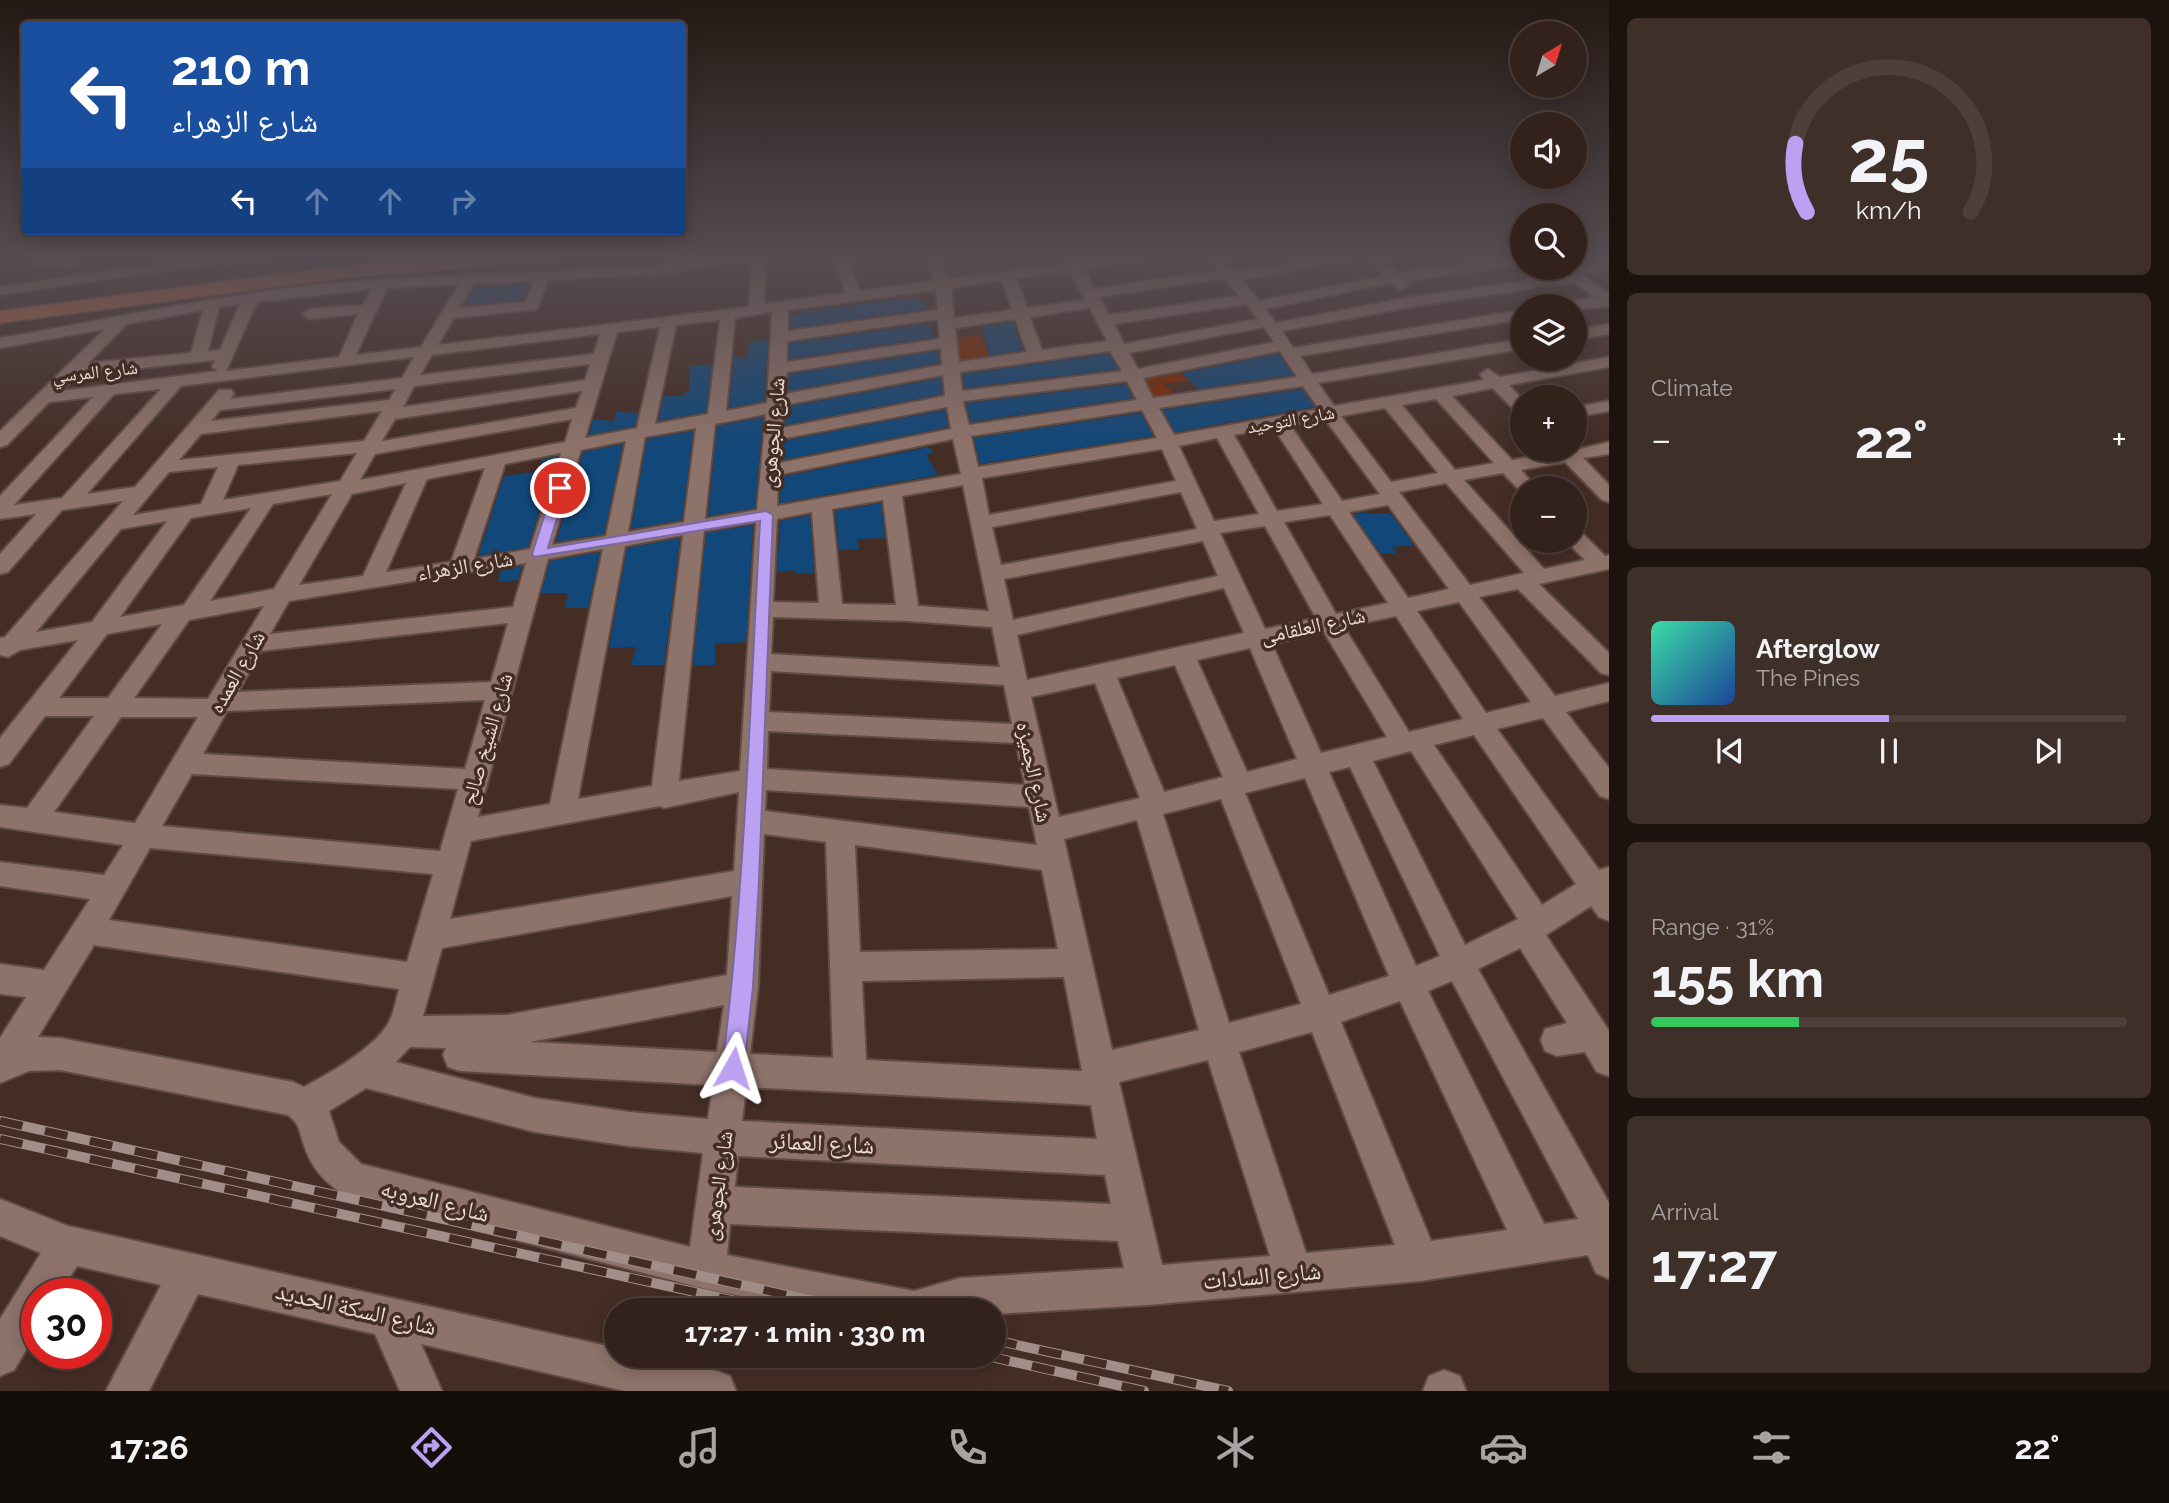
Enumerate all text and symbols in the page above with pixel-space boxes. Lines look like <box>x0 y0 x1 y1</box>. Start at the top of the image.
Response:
north arrow <box>1510 21 1587 98</box>
map controls <box>1510 21 1587 553</box>
text: 210 m <box>171 39 310 96</box>
icon: left <box>56 49 147 140</box>
text: شارع الزهراء <box>171 102 318 139</box>
button: sound <box>1510 112 1587 189</box>
text: 25 <box>1848 115 1930 200</box>
icon: left <box>225 182 263 220</box>
icon: ahead <box>298 182 336 220</box>
icon: ahead <box>371 182 409 220</box>
icon: right <box>444 182 482 220</box>
text: km/h <box>1856 195 1922 225</box>
button: search <box>1510 203 1587 280</box>
button: layers <box>1510 294 1587 371</box>
street label: شارع المرسي <box>51 357 139 391</box>
text: Climate <box>1651 374 1733 401</box>
street label: شارع الجوهرى <box>755 377 791 489</box>
button: + <box>1510 385 1587 462</box>
street label: شارع التوحيد <box>1246 402 1336 438</box>
text: 22° <box>1855 409 1928 470</box>
text: − <box>1651 417 1671 462</box>
text: + <box>2111 417 2127 462</box>
pin <box>530 458 590 518</box>
icon: arrive <box>541 469 579 507</box>
button: − <box>1510 476 1587 553</box>
street label: شارع الزهراء <box>415 546 515 586</box>
street label: شارع العلقامى <box>1258 602 1368 650</box>
street label: شارع العمده <box>203 626 271 718</box>
text: Afterglow <box>1756 634 1880 664</box>
text: The Pines <box>1756 664 1860 691</box>
street label: شارع الشيخ صالح <box>456 670 518 808</box>
street label: شارع الجميزه <box>1011 719 1057 825</box>
icon: previous <box>1711 732 1749 770</box>
icon: pause <box>1870 732 1908 770</box>
icon: next <box>2029 732 2067 770</box>
text: Range · 31% <box>1651 913 1774 940</box>
text: 155 km <box>1651 948 1824 1009</box>
position arrow <box>696 1031 770 1105</box>
street label: شارع العمائر <box>768 1125 875 1161</box>
street label: شارع الجوهرى <box>697 1129 739 1243</box>
street label: شارع العروبه <box>378 1173 492 1229</box>
text: Arrival <box>1651 1198 1718 1225</box>
text: 17:27 <box>1651 1233 1777 1294</box>
street label: شارع السادات <box>1202 1256 1322 1296</box>
street label: شارع السكة الحديد <box>273 1276 439 1342</box>
speed limit sign: 30 <box>21 1278 112 1369</box>
text: 17:27 · 1 min · 330 m <box>685 1318 925 1348</box>
icon: directions <box>407 1423 456 1472</box>
icon: music <box>675 1423 724 1472</box>
icon: phone <box>943 1423 992 1472</box>
icon: climate <box>1211 1423 1260 1472</box>
icon: car <box>1479 1423 1528 1472</box>
icon: filters <box>1747 1423 1796 1472</box>
text: 17:26 <box>109 1429 189 1466</box>
text: 22° <box>2014 1429 2060 1466</box>

